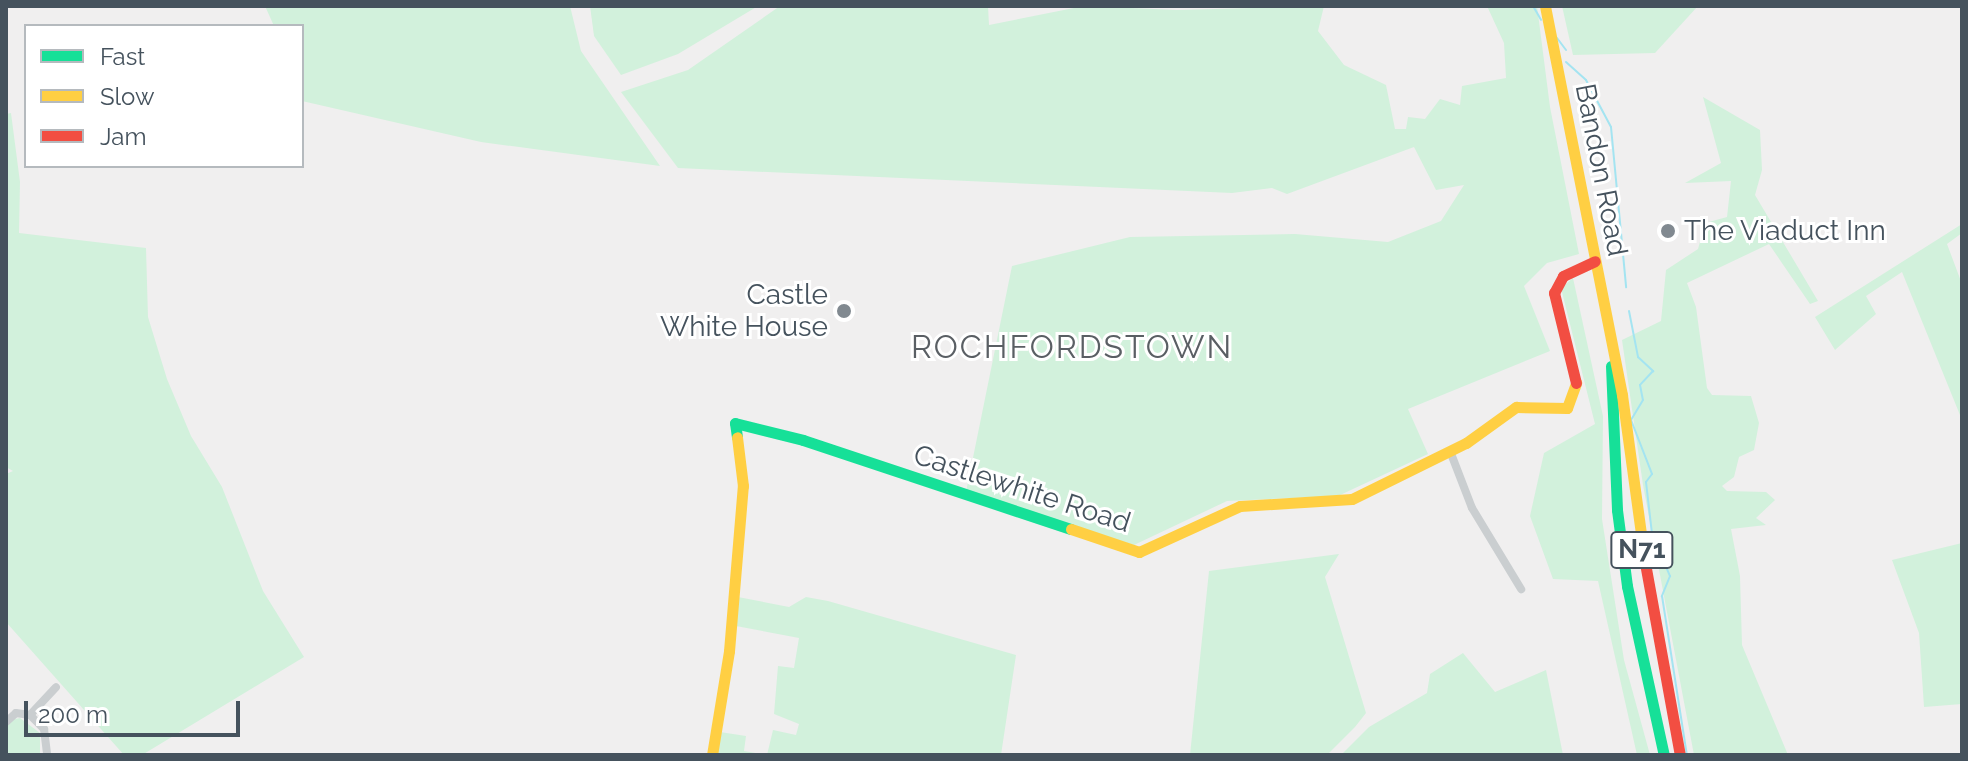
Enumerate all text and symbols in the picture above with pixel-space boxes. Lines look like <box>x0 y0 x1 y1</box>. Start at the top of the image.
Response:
legend <box>24 24 304 168</box>
text: Fast <box>100 42 145 71</box>
street label: Bandon Road <box>1568 81 1634 259</box>
text: Slow <box>100 82 154 111</box>
text: Jam <box>100 122 146 151</box>
place label: The Viaduct Inn <box>1684 214 1887 248</box>
marker: The Viaduct Inn <box>1659 222 1677 240</box>
place label: Castle White House <box>660 278 828 344</box>
marker: Castle White House <box>835 302 853 320</box>
district label: ROCHFORDSTOWN <box>911 328 1233 366</box>
street label: Castlewhite Road <box>909 438 1135 540</box>
road number: N71 <box>1610 528 1674 572</box>
scale bar <box>28 685 244 735</box>
text: 200 m <box>38 700 108 729</box>

